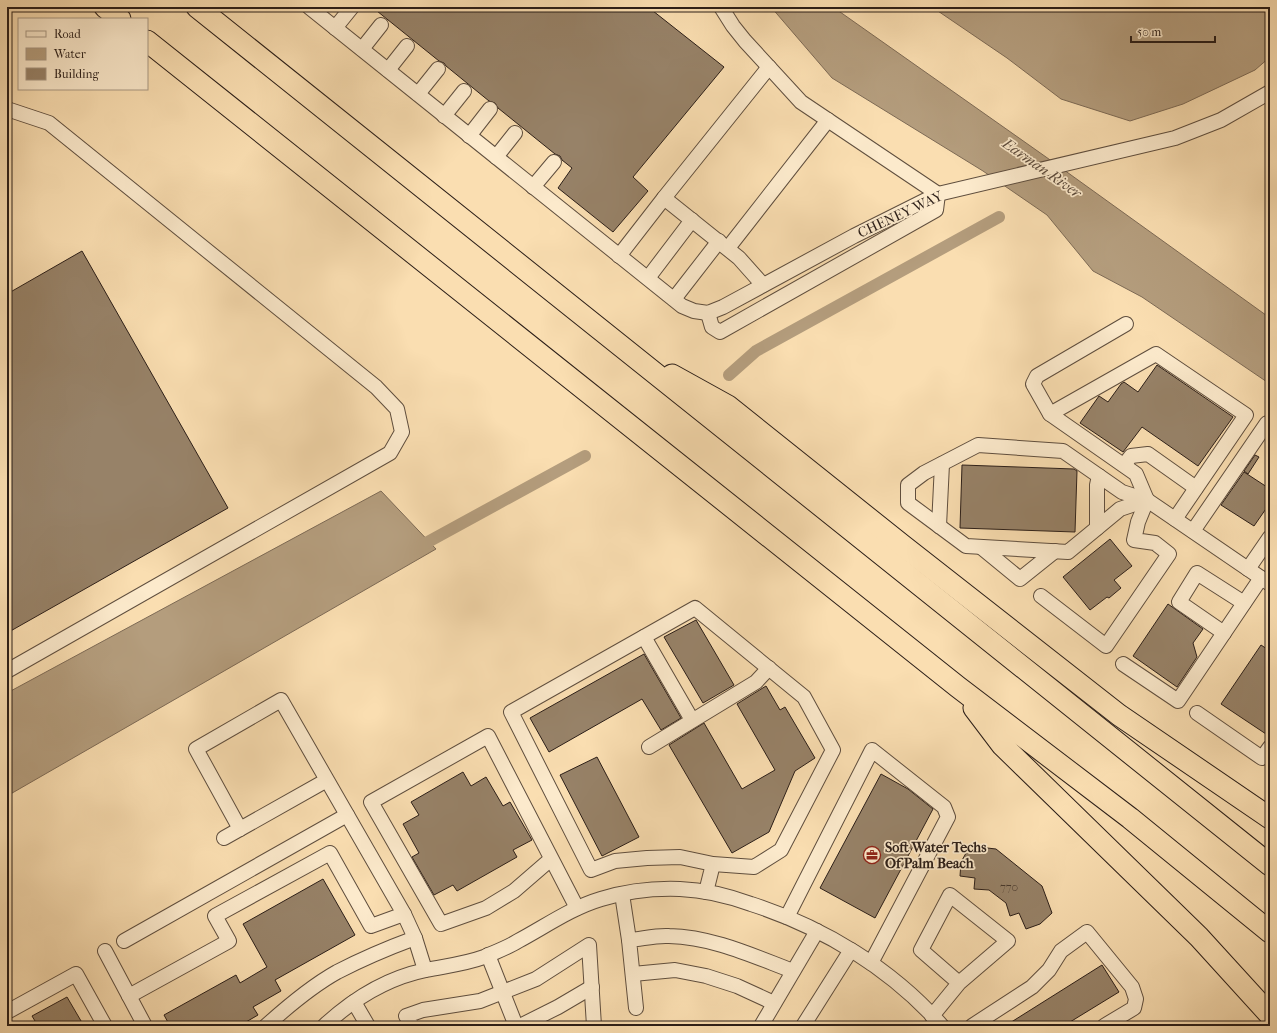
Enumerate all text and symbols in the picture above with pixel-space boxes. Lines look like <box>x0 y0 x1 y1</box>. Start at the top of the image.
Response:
legend <box>18 18 148 90</box>
scale bar <box>1131 18 1215 44</box>
text: 50 m <box>1137 25 1161 39</box>
text: Road <box>54 27 81 41</box>
text: Water <box>53 47 87 61</box>
text: Building <box>54 67 99 81</box>
water label: Earman River <box>998 134 1086 203</box>
street label: CHENEY WAY <box>855 187 946 242</box>
place label: Soft Water Techs Of Palm Beach <box>885 839 987 872</box>
office icon: Soft Water Techs Of Palm Beach <box>862 845 882 865</box>
house number: 770 <box>1000 880 1018 894</box>

